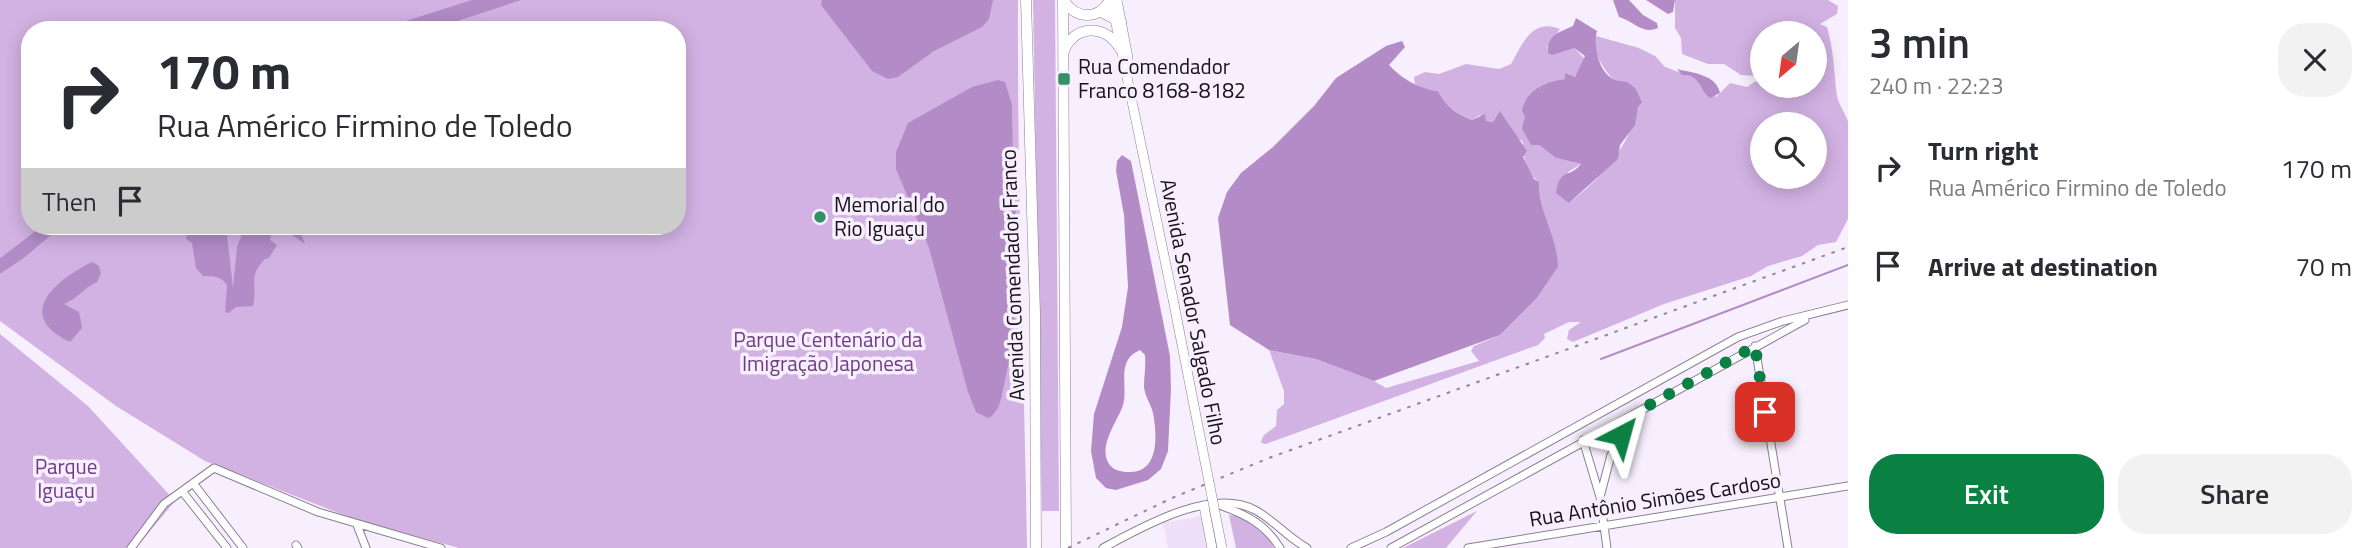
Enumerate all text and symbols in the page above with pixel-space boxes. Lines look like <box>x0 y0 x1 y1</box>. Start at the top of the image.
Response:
text: 3 min <box>1869 10 1970 74</box>
north arrow <box>1750 21 1827 98</box>
map controls <box>1750 21 1827 189</box>
button: close <box>2278 23 2352 97</box>
text: 170 m <box>157 33 291 108</box>
icon: right <box>42 49 133 140</box>
place label: Rua Comendador Franco 8168-8182 <box>1078 50 1246 106</box>
text: 240 m · 22:23 <box>1869 68 2004 103</box>
marker: Rua Comendador Franco 8168-8182 <box>1056 71 1072 87</box>
text: Rua Américo Firmino de Toledo <box>157 101 573 149</box>
button: search <box>1750 112 1827 189</box>
text: Turn right <box>1928 131 2039 170</box>
street label: Avenida Comendador Franco <box>992 149 1032 402</box>
icon: right <box>1869 149 1907 187</box>
text: 170 m <box>2281 149 2352 188</box>
text: Rua Américo Firmino de Toledo <box>1928 170 2227 205</box>
street label: Avenida Senador Salgado Filho <box>1152 176 1235 448</box>
text: Then <box>42 182 97 221</box>
icon: arrive <box>111 182 149 220</box>
place label: Memorial do Rio Iguaçu <box>834 188 945 244</box>
marker: Memorial do Rio Iguaçu <box>812 209 828 225</box>
icon: arrive <box>1869 247 1907 285</box>
text: Arrive at destination <box>1928 247 2158 286</box>
text: 70 m <box>2295 247 2352 286</box>
park label: Parque Centenário da Imigração Japonesa <box>733 323 923 379</box>
pin <box>1735 382 1795 442</box>
icon: arrive <box>1746 393 1784 431</box>
position arrow <box>1584 398 1658 472</box>
park label: Parque Iguaçu <box>35 450 97 506</box>
button: Exit <box>1869 454 2104 534</box>
button: Share <box>2118 454 2352 534</box>
street label: Rua Antônio Simões Cardoso <box>1527 463 1783 535</box>

